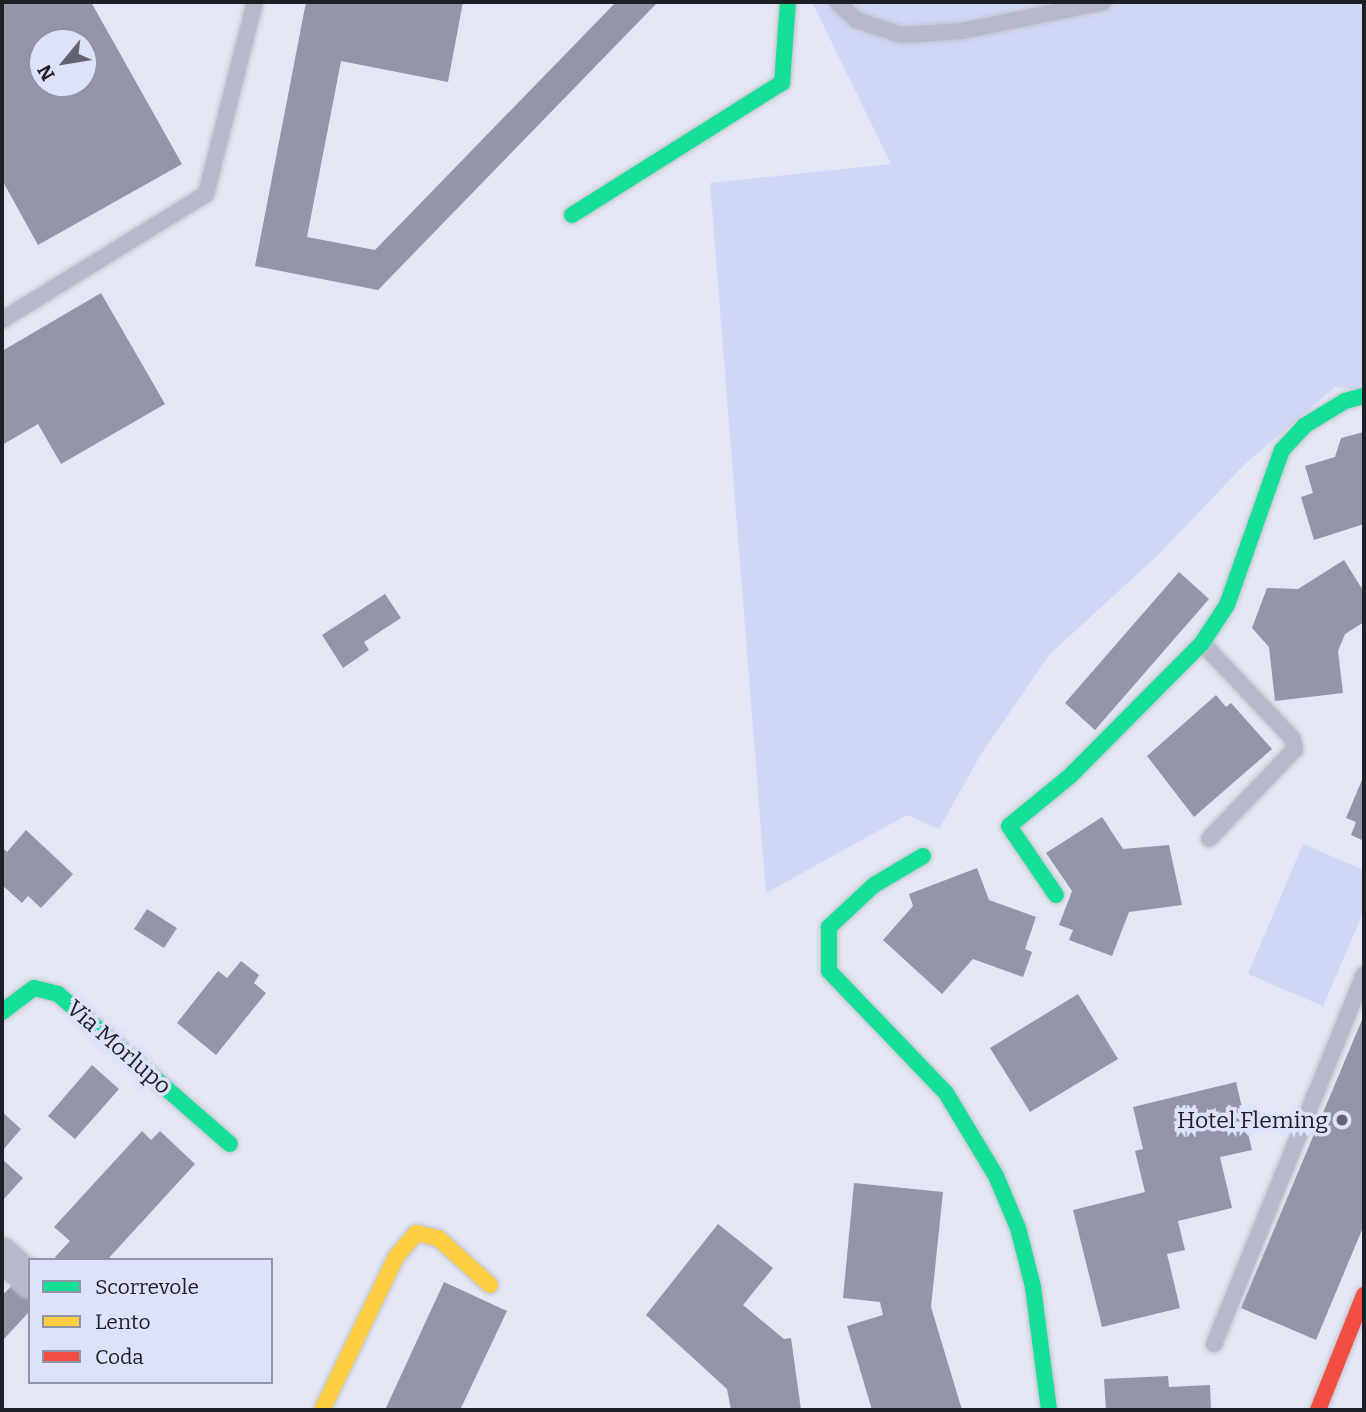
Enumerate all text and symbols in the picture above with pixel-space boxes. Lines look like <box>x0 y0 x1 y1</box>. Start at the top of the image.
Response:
north arrow <box>28 28 98 98</box>
text: N <box>32 61 60 85</box>
street label: Via Morlupo <box>61 994 177 1100</box>
place label: Hotel Fleming <box>1177 1106 1328 1134</box>
marker: Hotel Fleming <box>1334 1112 1350 1128</box>
legend <box>28 1258 273 1384</box>
text: Scorrevole <box>95 1274 199 1300</box>
text: Lento <box>95 1309 151 1335</box>
text: Coda <box>95 1344 144 1370</box>

